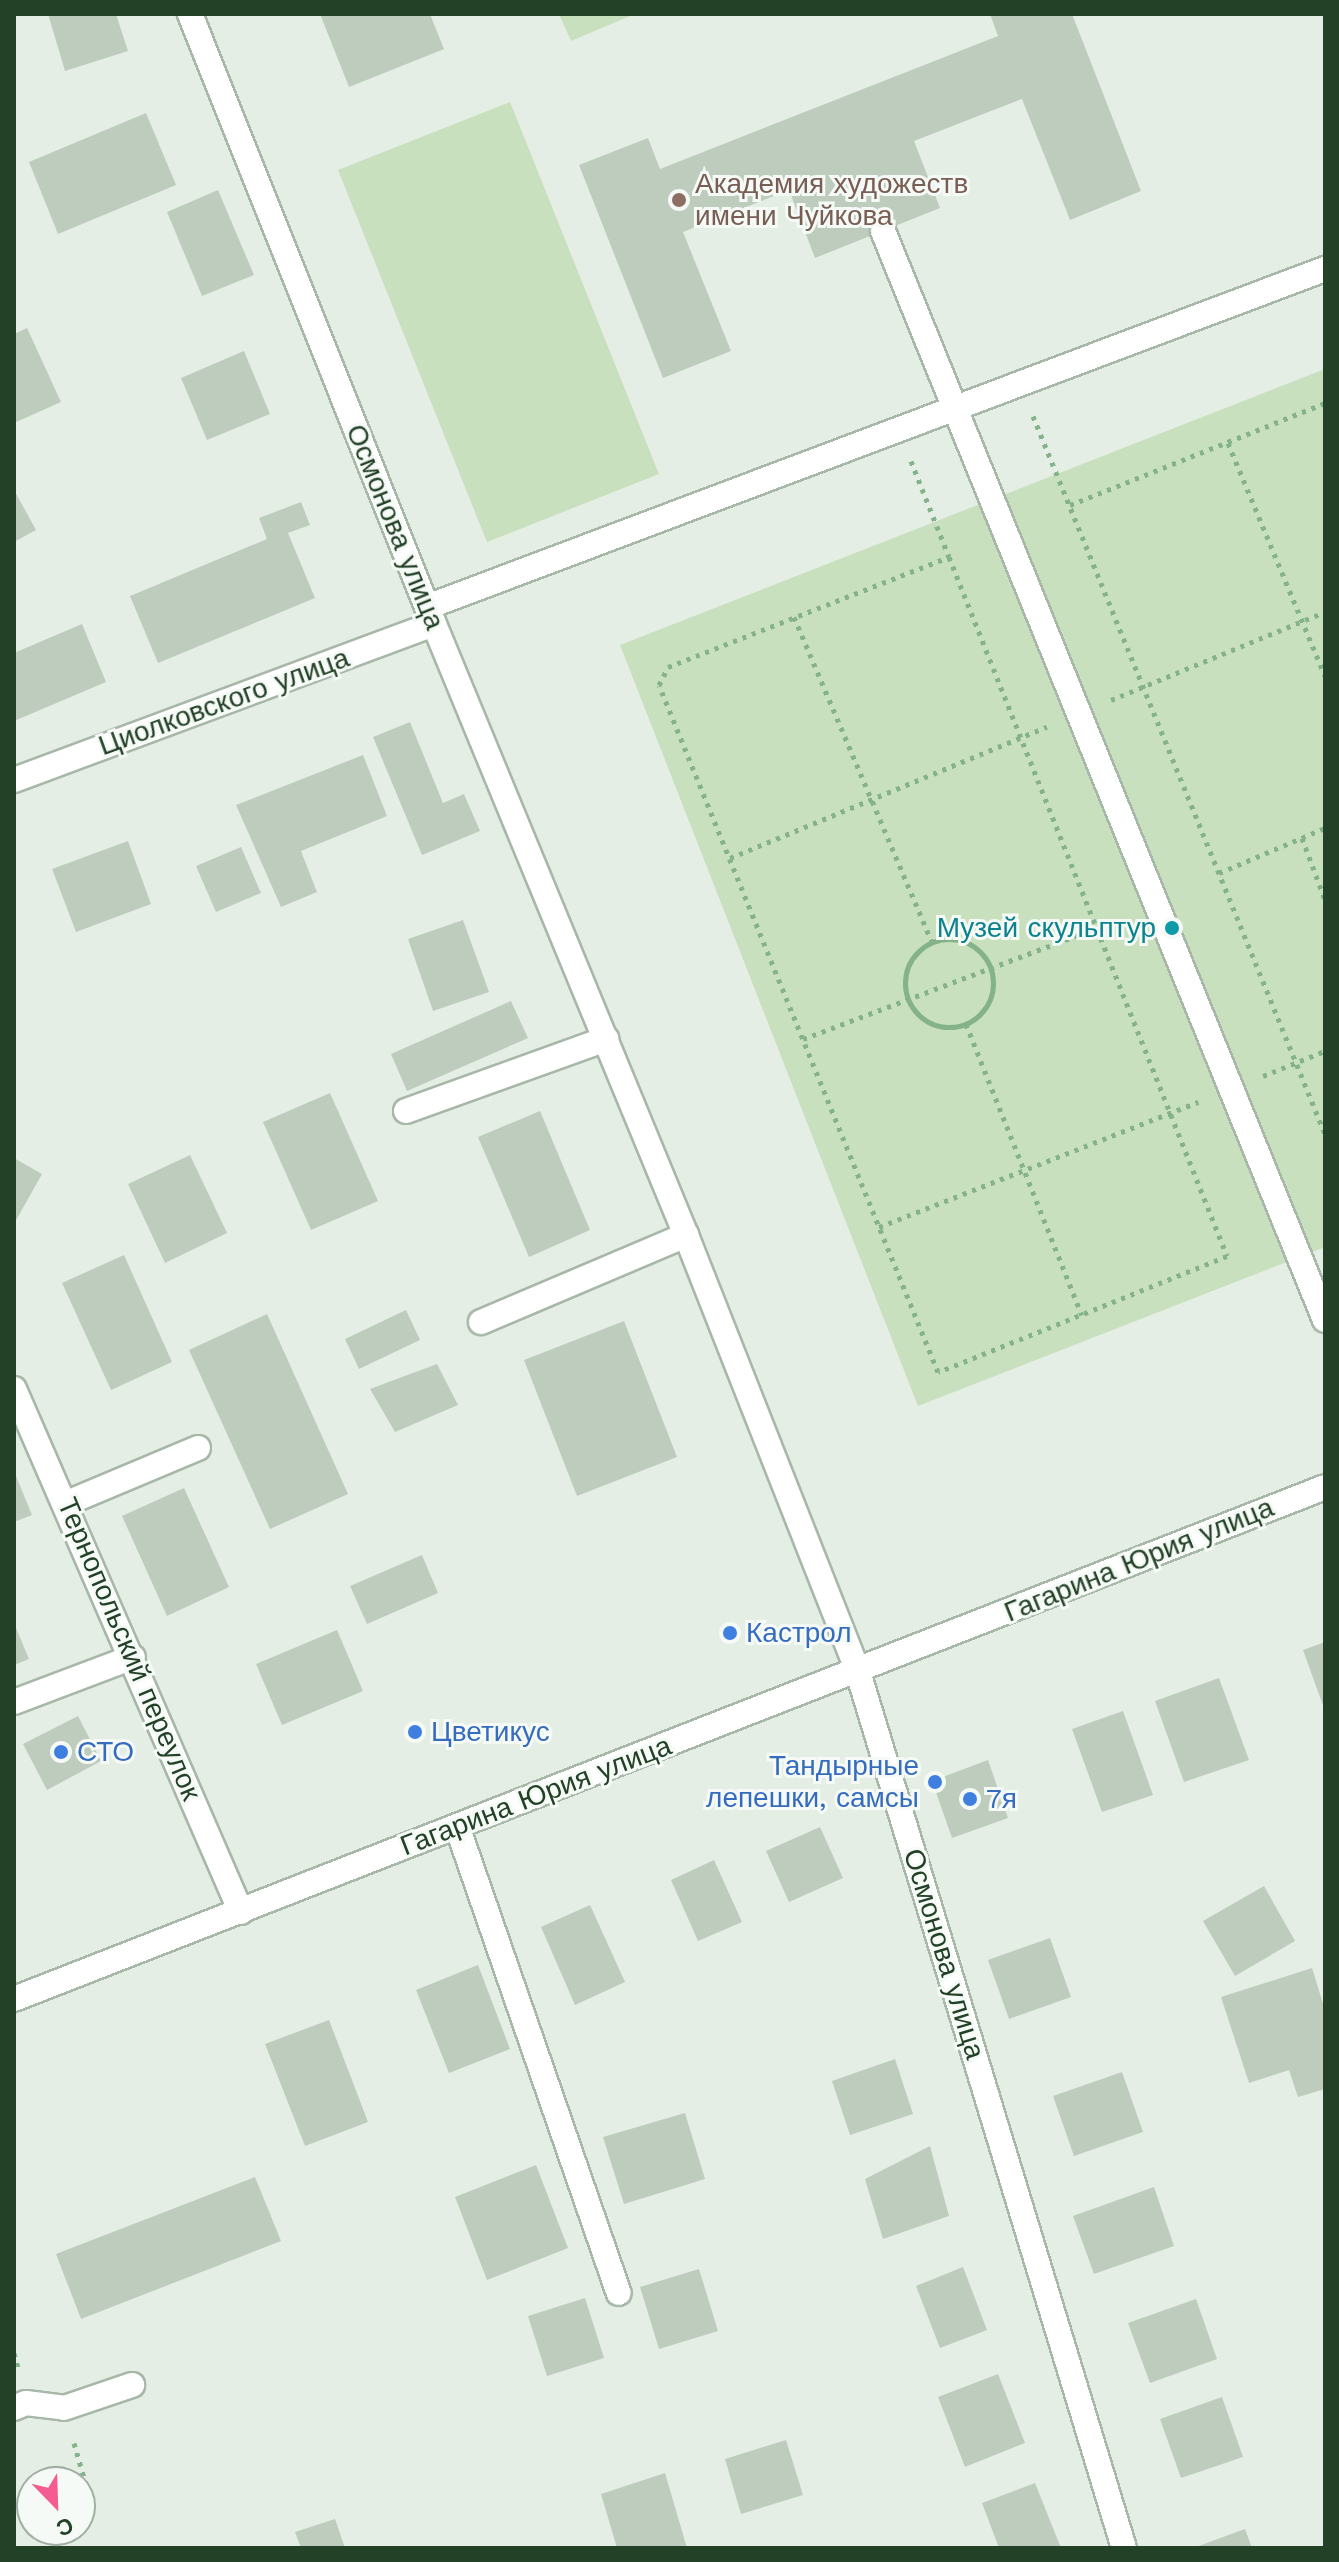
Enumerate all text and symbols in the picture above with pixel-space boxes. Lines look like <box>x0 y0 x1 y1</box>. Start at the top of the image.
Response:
place label: Академия художеств имени Чуйкова <box>695 167 968 233</box>
marker: Академия художеств имени Чуйкова <box>670 191 688 209</box>
street label: Осмонова улица <box>339 420 451 634</box>
street label: Циолковского улица <box>94 641 354 763</box>
place label: Музей скульптур <box>937 911 1156 945</box>
marker: Музей скульптур <box>1163 919 1181 937</box>
street label: Гагарина Юрия улица <box>1000 1491 1278 1629</box>
street label: Тернопольский переулок <box>50 1493 208 1805</box>
place label: Кастрол <box>746 1616 852 1650</box>
marker: Кастрол <box>721 1624 739 1642</box>
place label: Цветикус <box>431 1715 550 1749</box>
marker: Цветикус <box>406 1723 424 1741</box>
street label: Гагарина Юрия улица <box>396 1729 676 1863</box>
place label: СТО <box>77 1735 134 1769</box>
marker: СТО <box>52 1743 70 1761</box>
place label: Тандырные лепешки, самсы <box>706 1749 919 1815</box>
marker: Тандырные лепешки, самсы <box>926 1773 944 1791</box>
place label: 7я <box>986 1782 1017 1816</box>
marker: 7я <box>961 1790 979 1808</box>
street label: Осмонова улица <box>896 1845 992 2063</box>
north arrow <box>16 2466 96 2546</box>
text: С <box>53 2512 77 2541</box>

